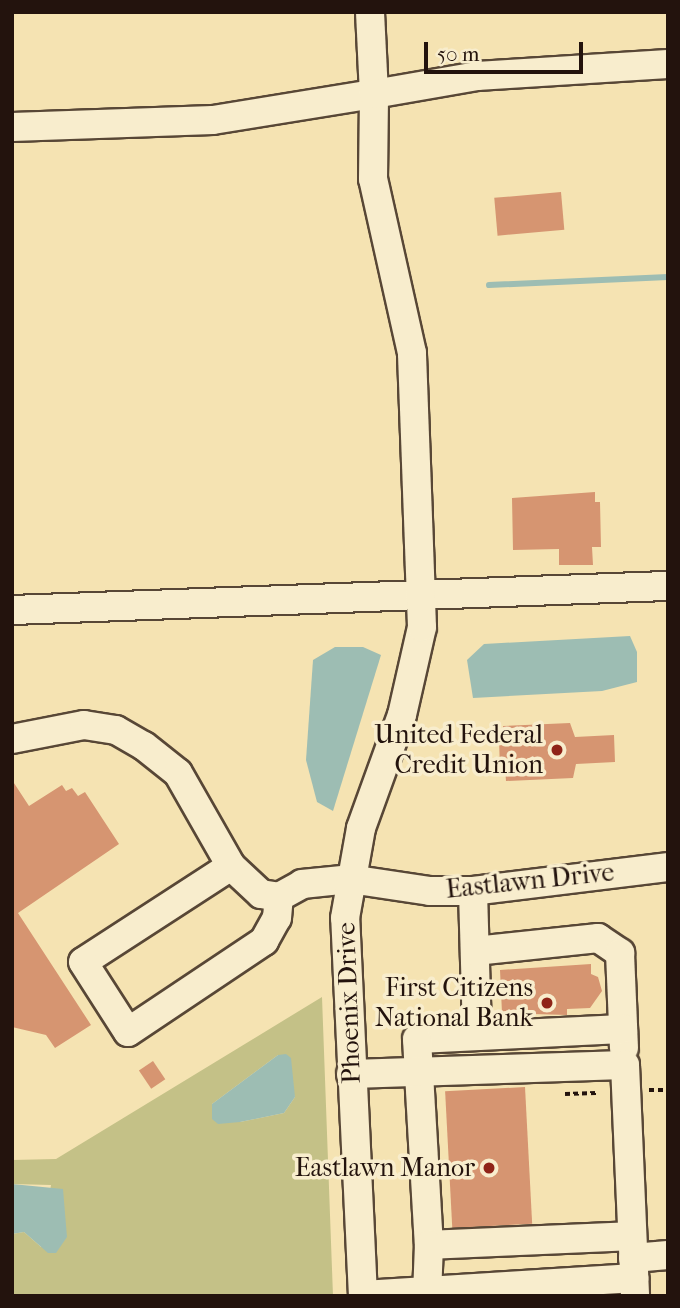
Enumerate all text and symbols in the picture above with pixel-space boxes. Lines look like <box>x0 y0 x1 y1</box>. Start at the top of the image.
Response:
scale bar <box>428 28 587 72</box>
text: 50 m <box>437 42 480 66</box>
place label: United Federal Credit Union <box>374 719 543 780</box>
marker: United Federal Credit Union <box>549 742 565 758</box>
street label: Eastlawn Drive <box>444 857 616 905</box>
street label: Phoenix Drive <box>331 922 367 1084</box>
place label: First Citizens National Bank <box>375 972 533 1034</box>
marker: First Citizens National Bank <box>539 995 555 1011</box>
place label: Eastlawn Manor <box>295 1152 475 1184</box>
marker: Eastlawn Manor <box>481 1160 497 1176</box>

